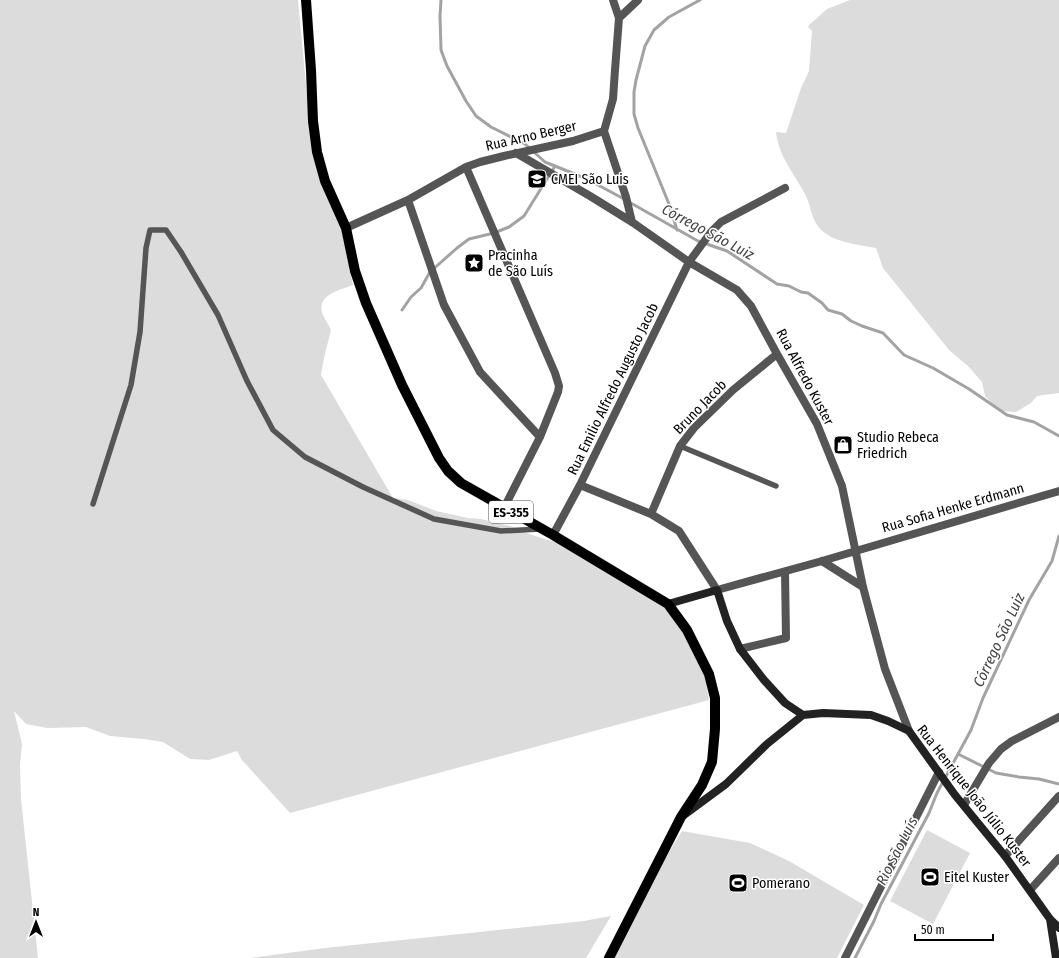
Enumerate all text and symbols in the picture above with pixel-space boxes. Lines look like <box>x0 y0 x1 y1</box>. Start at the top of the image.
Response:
street label: Rua Arno Berger <box>484 117 578 155</box>
school or university icon: CMEI São Luis <box>526 168 548 190</box>
place label: CMEI São Luis <box>551 171 629 188</box>
water label: Córrego São Luiz <box>659 200 757 264</box>
place label: Pracinha de São Luís <box>488 247 553 280</box>
place icon: Pracinha de São Luís <box>463 252 485 274</box>
street label: Rua Emilio Alfredo Augusto Jacob <box>564 300 662 478</box>
street label: Rua Alfredo Kuster <box>772 326 838 428</box>
street label: Bruno Jacob <box>670 376 730 438</box>
place label: Studio Rebeca Friedrich <box>857 429 939 462</box>
shop icon: Studio Rebeca Friedrich <box>832 434 854 456</box>
street label: Rua Sofia Henke Erdmann <box>880 480 1026 536</box>
road number: ES-355 <box>489 501 533 523</box>
water label: Córrego São Luiz <box>969 590 1029 690</box>
street label: Rua Henrique João Júlio Kuster <box>913 722 1035 871</box>
water label: Rio São Luís <box>872 813 922 888</box>
sports icon: Eitel Kuster <box>919 866 941 888</box>
place label: Eitel Kuster <box>944 869 1009 886</box>
sports icon: Pomerano <box>727 872 749 894</box>
place label: Pomerano <box>752 875 810 892</box>
north arrow <box>16 902 56 942</box>
text: N <box>33 906 39 919</box>
scale bar <box>915 916 993 942</box>
text: 50 m <box>921 923 945 937</box>

